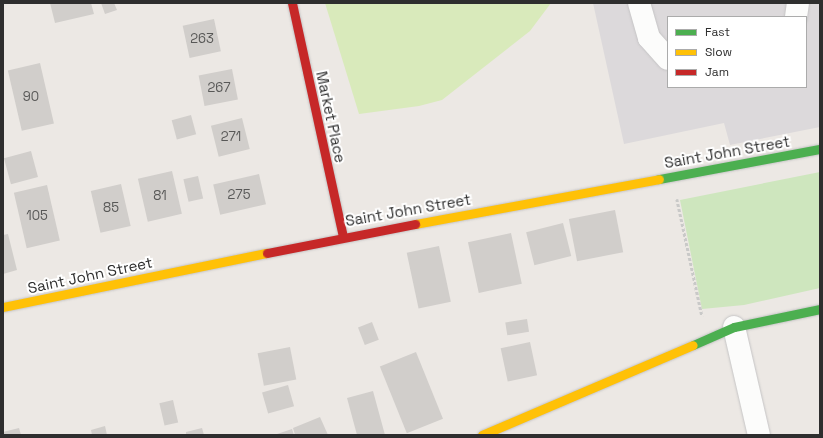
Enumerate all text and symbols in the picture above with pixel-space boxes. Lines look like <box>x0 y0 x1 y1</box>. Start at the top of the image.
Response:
legend <box>667 16 807 88</box>
text: Fast <box>705 24 730 40</box>
house number: 263 <box>190 31 214 47</box>
text: Slow <box>705 44 732 60</box>
text: Jam <box>705 64 729 80</box>
street label: Market Place <box>313 70 349 164</box>
house number: 267 <box>208 80 230 96</box>
house number: 90 <box>23 89 39 105</box>
house number: 271 <box>221 129 241 145</box>
street label: Saint John Street <box>663 132 791 172</box>
house number: 275 <box>228 187 250 203</box>
house number: 81 <box>153 188 167 204</box>
street label: Saint John Street <box>344 190 472 230</box>
house number: 85 <box>103 200 119 216</box>
house number: 105 <box>26 208 48 224</box>
street label: Saint John Street <box>26 253 154 297</box>

